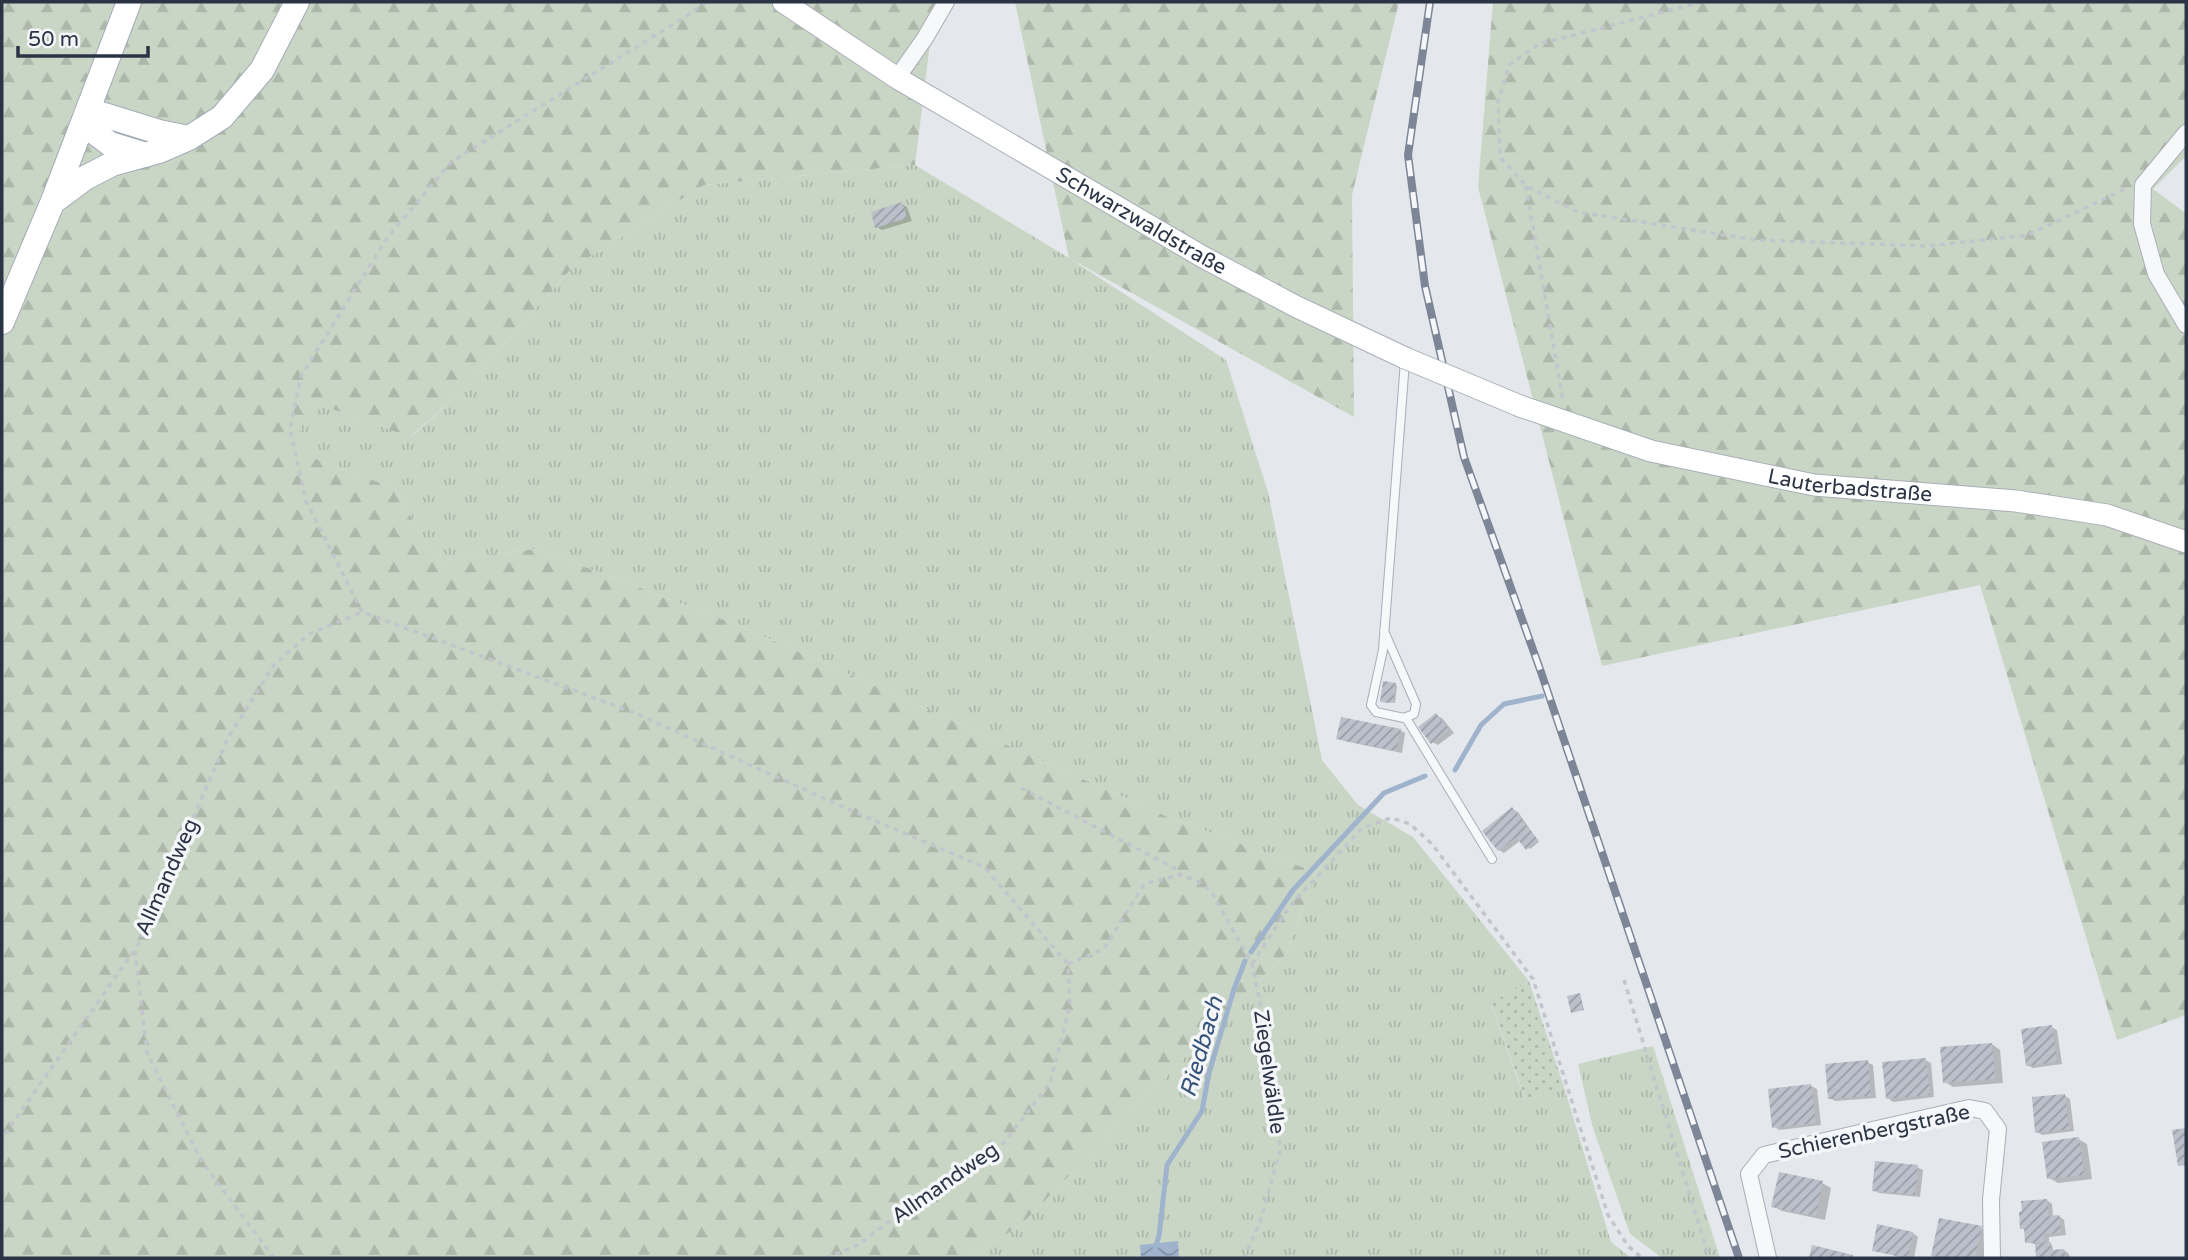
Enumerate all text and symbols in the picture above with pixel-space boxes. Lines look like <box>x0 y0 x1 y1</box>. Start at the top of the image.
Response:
scale bar <box>18 14 147 58</box>
text: 50 m <box>28 27 79 52</box>
street label: Schwarzwaldstraße <box>1052 161 1231 280</box>
street label: Lauterbadstraße <box>1766 463 1933 507</box>
street label: Allmandweg <box>130 815 204 939</box>
water label: Riedbach <box>1174 993 1230 1101</box>
street label: Ziegelwäldle <box>1248 1008 1290 1136</box>
street label: Schierenbergstraße <box>1776 1099 1972 1165</box>
street label: Allmandweg <box>887 1137 1003 1229</box>

